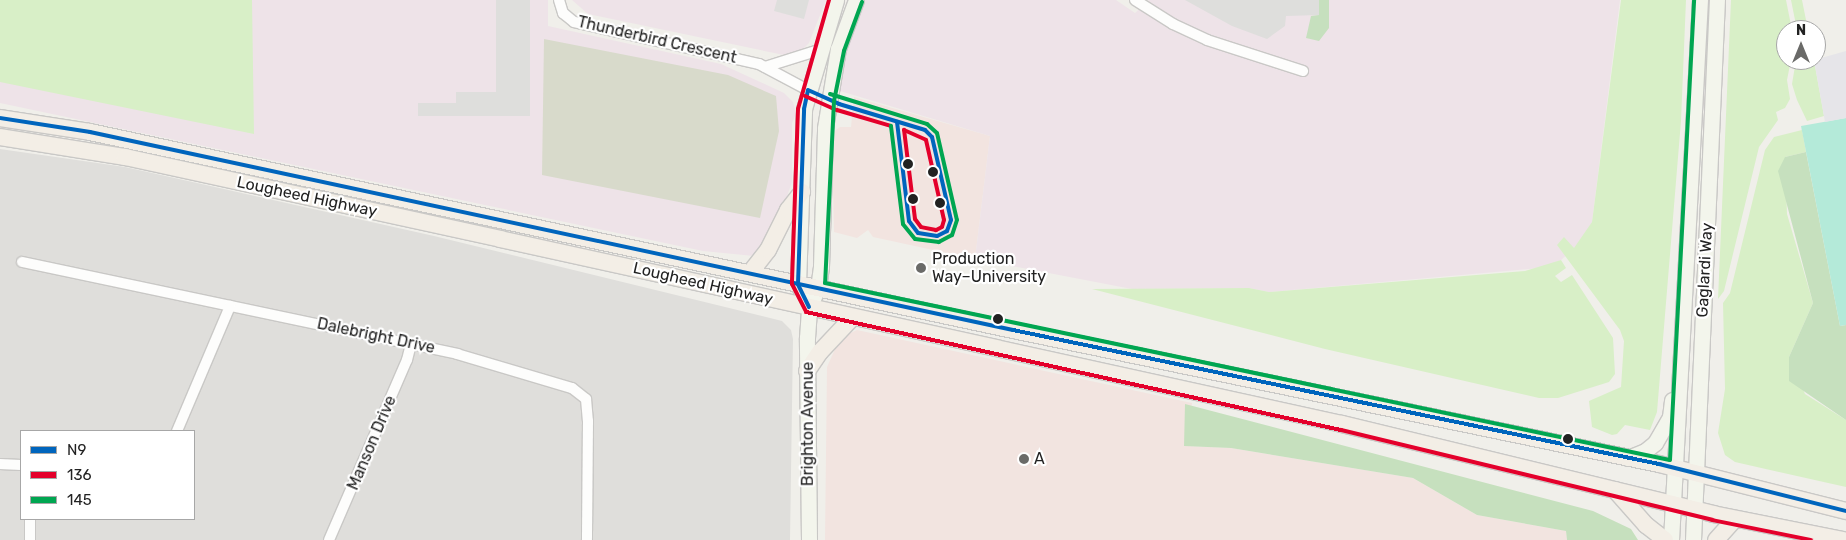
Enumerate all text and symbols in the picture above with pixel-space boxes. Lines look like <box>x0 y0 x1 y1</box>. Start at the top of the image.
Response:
street label: Thunderbird Crescent <box>576 12 738 68</box>
north arrow <box>1776 20 1826 70</box>
text: N <box>1796 22 1806 39</box>
unlabelled marker <box>903 159 913 169</box>
unlabelled marker <box>928 167 938 177</box>
street label: Lougheed Highway <box>235 173 379 221</box>
unlabelled marker <box>908 194 918 204</box>
unlabelled marker <box>935 198 945 208</box>
street label: Gaglardi Way <box>1693 222 1717 318</box>
place label: Production Way–University <box>932 249 1046 287</box>
street label: Lougheed Highway <box>631 259 775 309</box>
marker: Production Way–University <box>914 261 928 275</box>
street label: Dalebright Drive <box>315 314 437 358</box>
unlabelled marker <box>993 314 1003 324</box>
street label: Brighton Avenue <box>798 362 818 486</box>
street label: Manson Drive <box>343 393 401 493</box>
legend <box>20 430 195 520</box>
unlabelled marker <box>1563 434 1573 444</box>
text: N9 <box>67 441 86 459</box>
place label: A <box>1034 449 1045 469</box>
marker: A <box>1018 453 1030 465</box>
text: 136 <box>67 466 91 484</box>
text: 145 <box>67 491 92 509</box>

